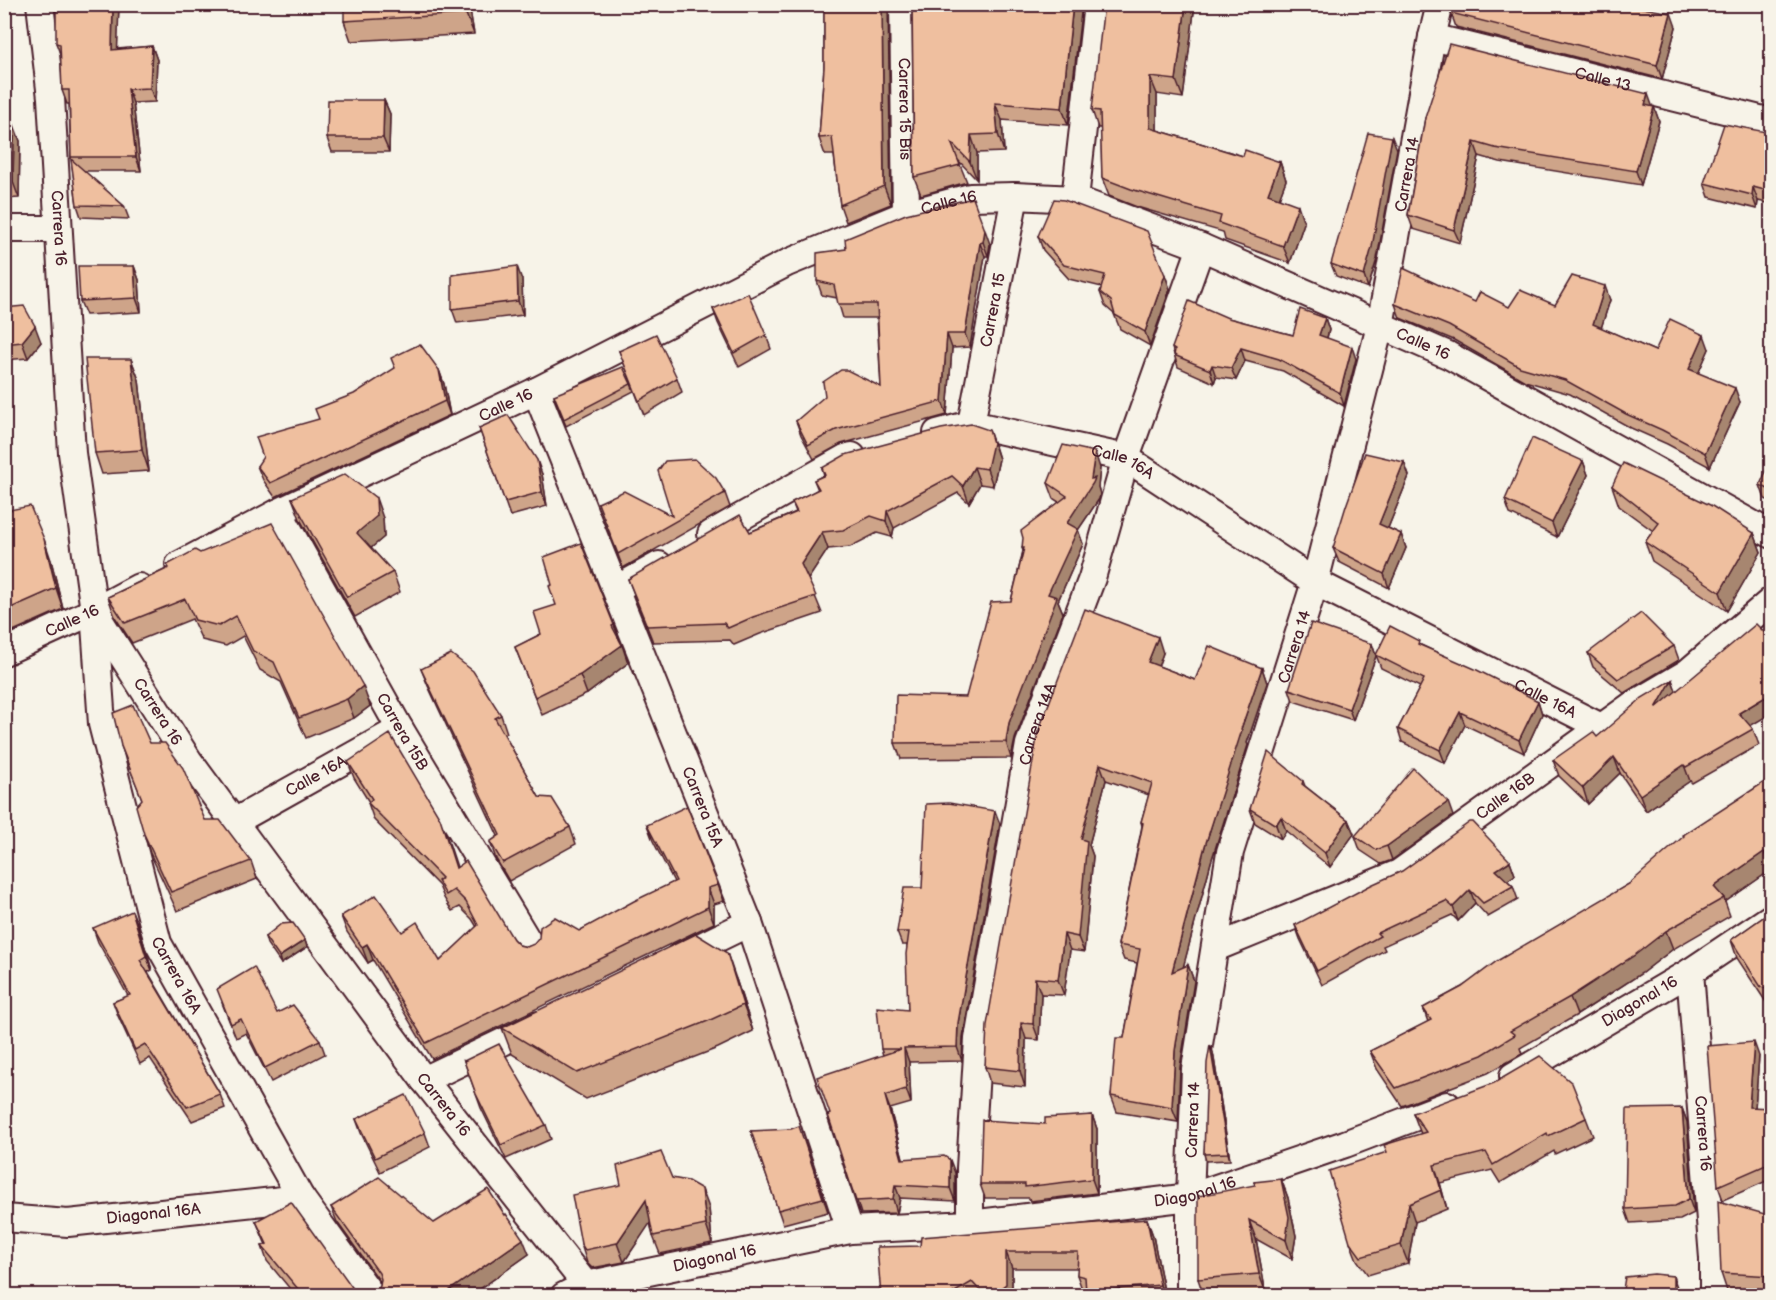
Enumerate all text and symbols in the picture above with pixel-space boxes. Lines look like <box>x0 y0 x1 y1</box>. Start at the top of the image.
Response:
street label: Carrera 15 Bis <box>894 58 915 160</box>
street label: Calle 13 <box>1573 64 1633 96</box>
street label: Carrera 14 <box>1391 135 1423 214</box>
street label: Calle 16 <box>919 187 977 219</box>
street label: Carrera 16 <box>47 190 70 267</box>
street label: Carrera 15 <box>977 271 1009 349</box>
street label: Calle 16 <box>1393 324 1453 364</box>
street label: Calle 16 <box>476 384 536 426</box>
street label: Calle 16A <box>1089 441 1158 483</box>
street label: Calle 16 <box>42 600 102 641</box>
street label: Carrera 14 <box>1274 607 1315 686</box>
street label: Carrera 16 <box>129 675 186 749</box>
street label: Calle 16A <box>1511 675 1580 722</box>
street label: Carrera 14A <box>1016 680 1061 767</box>
street label: Carrera 15B <box>372 690 432 774</box>
street label: Calle 16A <box>282 751 350 801</box>
street label: Carrera 15A <box>678 764 727 850</box>
street label: Calle 16B <box>1472 769 1539 824</box>
street label: Carrera 16A <box>147 935 205 1017</box>
street label: Diagonal 16 <box>1598 972 1681 1031</box>
street label: Carrera 16 <box>412 1069 475 1141</box>
street label: Carrera 14 <box>1182 1081 1204 1158</box>
street label: Carrera 16 <box>1690 1095 1716 1172</box>
street label: Diagonal 16 <box>1153 1172 1239 1211</box>
street label: Diagonal 16A <box>105 1199 202 1228</box>
street label: Diagonal 16 <box>671 1240 758 1276</box>

